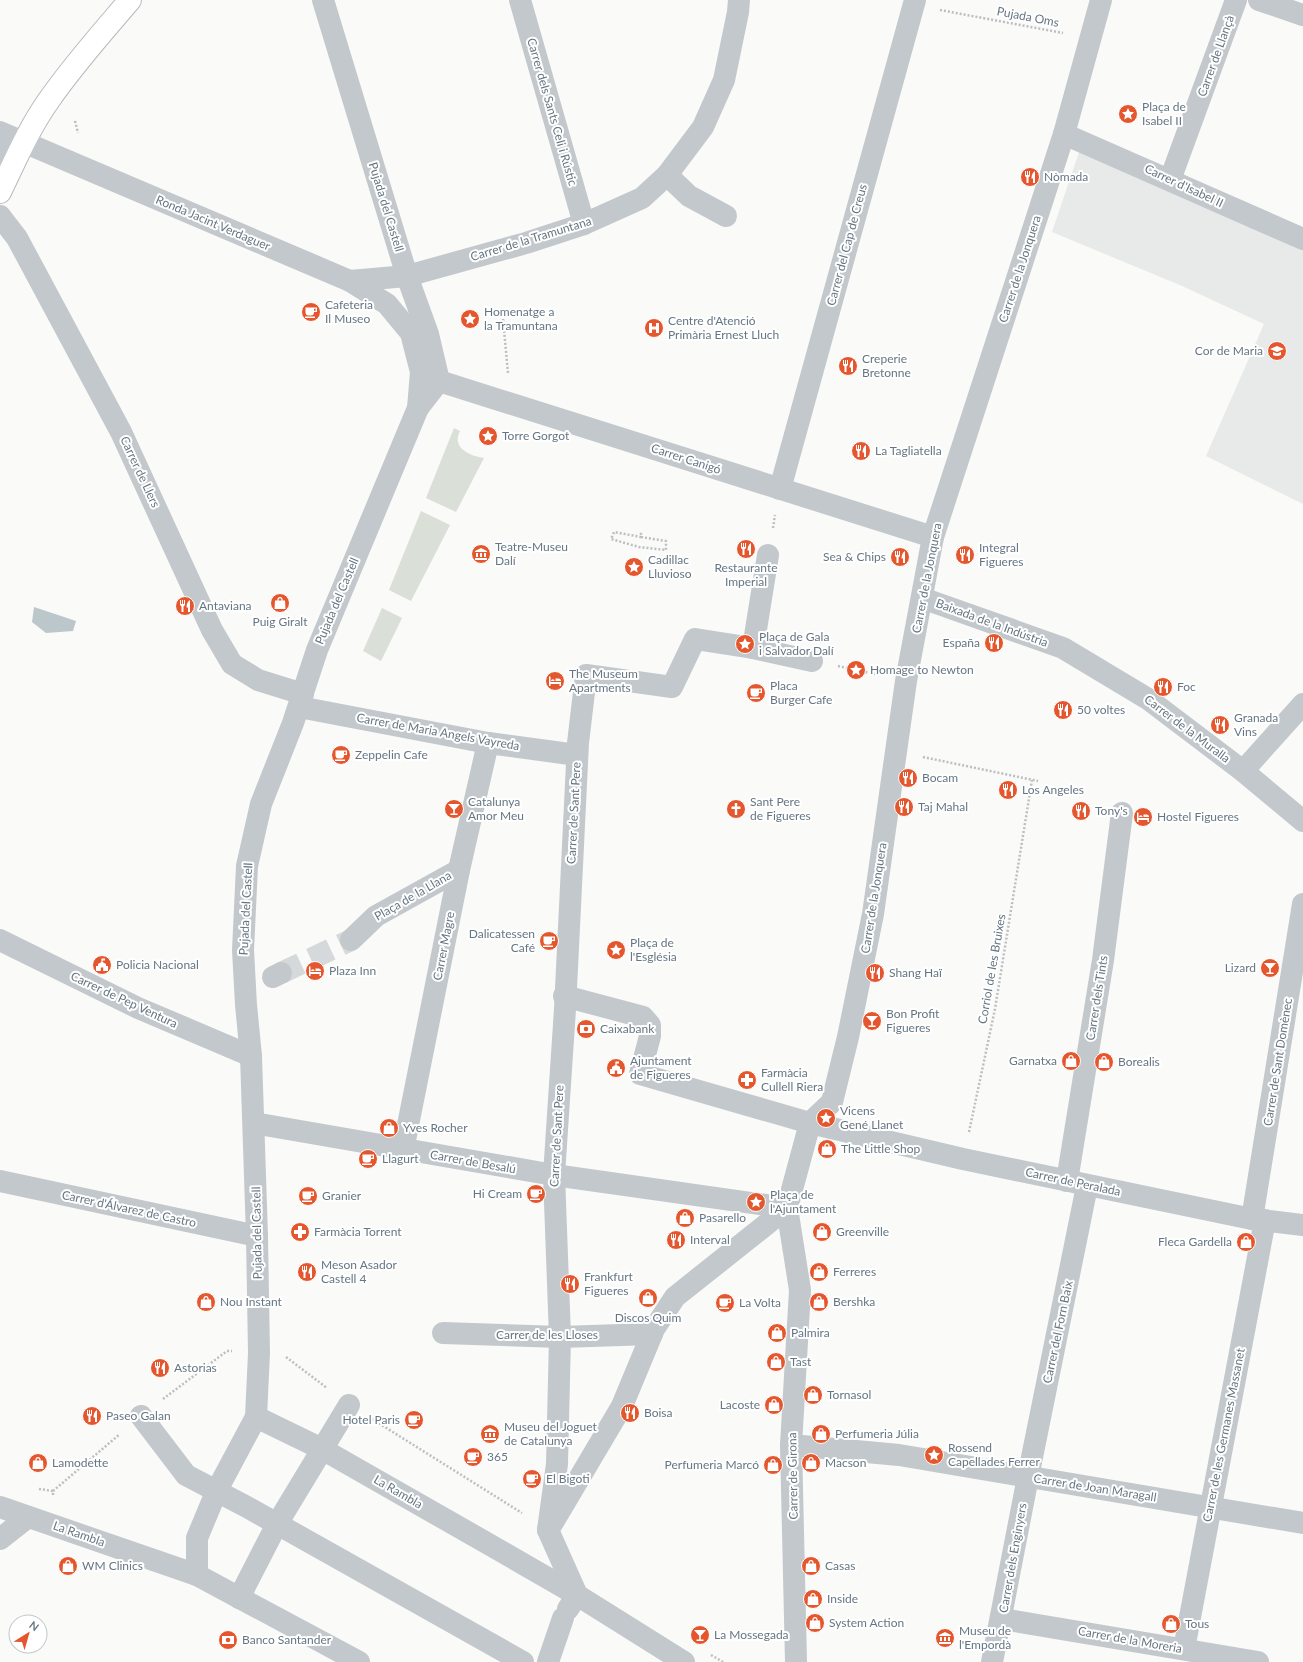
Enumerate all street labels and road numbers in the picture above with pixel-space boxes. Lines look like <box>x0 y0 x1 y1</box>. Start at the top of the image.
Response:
street label: Pujada Oms <box>996 3 1060 30</box>
street label: Carrer de Llançà <box>1194 13 1237 99</box>
street label: Carrer dels Sants Celi i Rústic <box>524 36 581 188</box>
street label: Pujada del Castell <box>366 160 407 253</box>
street label: Carrer d'Isabel II <box>1142 161 1226 210</box>
street label: Carrer del Cap de Creus <box>823 182 870 307</box>
street label: Ronda Jacint Verdaguer <box>154 192 273 254</box>
street label: Carrer de la Tramuntana <box>469 213 593 264</box>
street label: Carrer de la Jonquera <box>995 213 1044 324</box>
street label: Carrer de Llers <box>117 434 164 510</box>
street label: Carrer Canigó <box>649 440 723 477</box>
street label: Carrer de la Jonquera <box>908 521 945 634</box>
street label: Pujada del Castell <box>311 555 362 646</box>
street label: Baixada de la Indústria <box>934 595 1050 650</box>
street label: Carrer de la Muralla <box>1141 691 1233 766</box>
street label: Carrer de Maria Angels Vayreda <box>355 710 521 753</box>
street label: Carrer de Sant Pere <box>563 762 584 864</box>
street label: Carrer de la Jonquera <box>857 841 890 954</box>
street label: Pujada del Castell <box>236 862 255 956</box>
street label: Plaça de la Llana <box>372 867 454 924</box>
street label: Carrer Magre <box>430 910 458 982</box>
street label: Corriol de les Bruixes <box>974 913 1009 1025</box>
street label: Carrer dels Tints <box>1082 954 1111 1041</box>
street label: Carrer de Pep Ventura <box>68 968 180 1031</box>
street label: Carrer de Sant Domènec <box>1260 997 1295 1127</box>
street label: Carrer de Sant Pere <box>546 1085 567 1187</box>
street label: Carrer de Besalú <box>429 1147 517 1176</box>
street label: Carrer de Peralada <box>1024 1164 1122 1199</box>
street label: Pujada del Castell <box>248 1186 265 1280</box>
street label: Carrer d'Álvarez de Castro <box>61 1187 198 1230</box>
street label: Carrer del Forn Baix <box>1039 1279 1076 1385</box>
street label: Carrer de les Lloses <box>496 1327 598 1342</box>
street label: Carrer de les Germanes Massanet <box>1199 1346 1248 1523</box>
street label: Carrer de Girona <box>784 1432 801 1520</box>
street label: Carrer de Joan Maragall <box>1033 1470 1158 1505</box>
street label: La Rambla <box>371 1472 425 1512</box>
street label: Carrer dels Enginyers <box>995 1502 1030 1614</box>
street label: La Rambla <box>51 1518 107 1549</box>
street label: Carrer de la Moreria <box>1077 1623 1183 1656</box>

